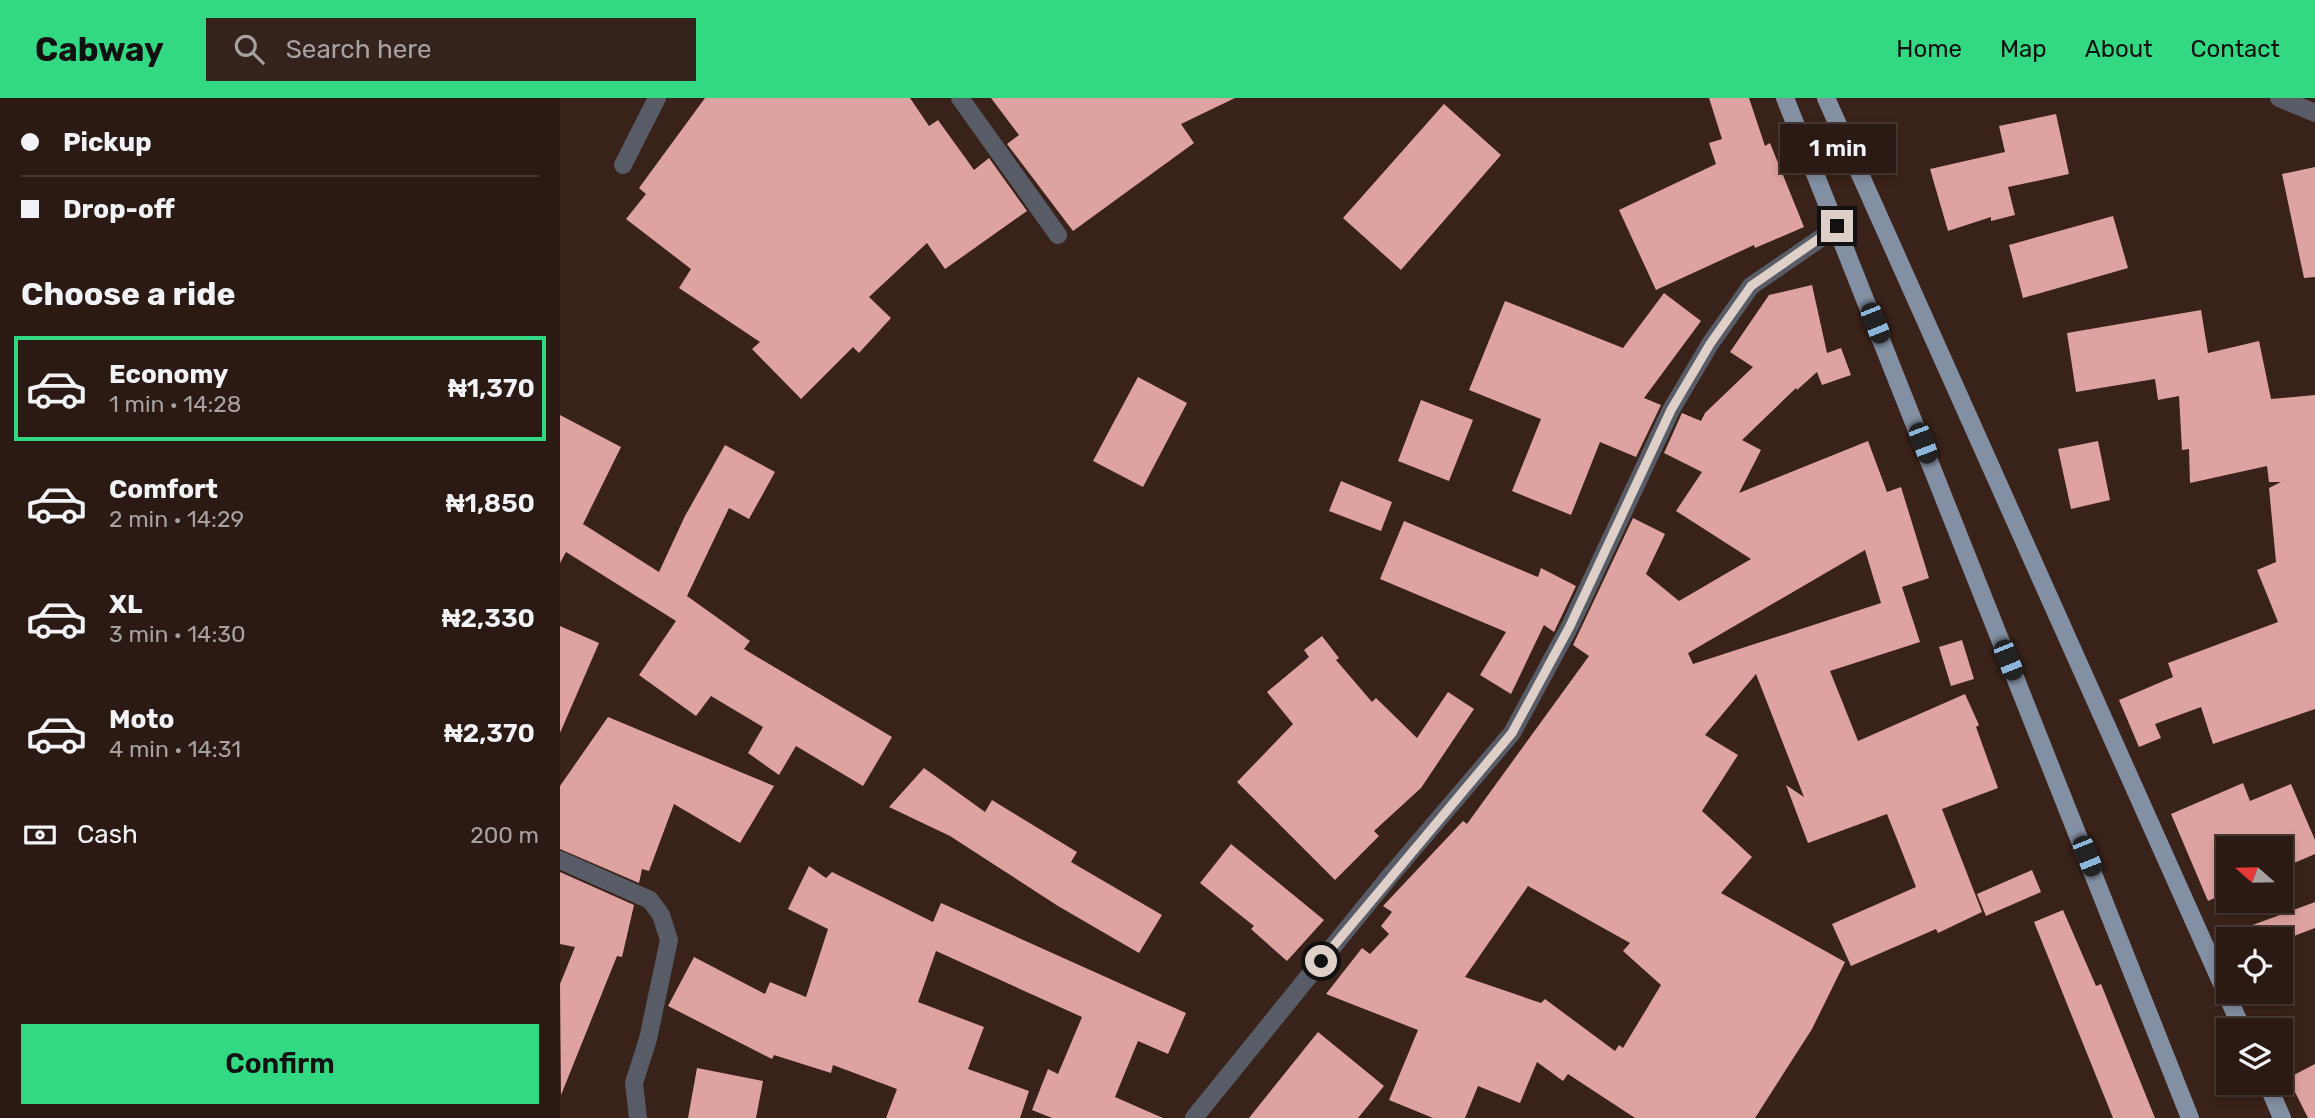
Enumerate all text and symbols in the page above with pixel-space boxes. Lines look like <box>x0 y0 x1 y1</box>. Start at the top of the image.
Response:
search box <box>206 18 696 81</box>
text: Cabway <box>35 30 164 69</box>
icon: search <box>230 30 268 68</box>
text: Search here <box>286 34 432 65</box>
text: Home <box>1896 35 1962 63</box>
text: Map <box>2000 35 2047 63</box>
text: About <box>2085 35 2153 63</box>
text: Contact <box>2191 35 2280 63</box>
callout: 1 min <box>1779 124 1895 174</box>
text: Pickup <box>63 127 152 158</box>
text: 1 min <box>1809 134 1867 162</box>
text: Drop-off <box>63 194 175 225</box>
route end <box>1821 210 1853 242</box>
text: Choose a ride <box>21 275 235 313</box>
car <box>1858 300 1893 346</box>
icon: car <box>25 357 88 420</box>
text: Economy <box>109 359 228 390</box>
text: ₦1,370 <box>448 373 535 404</box>
text: 1 min · 14:28 <box>109 390 241 418</box>
car <box>1906 420 1941 466</box>
icon: car <box>25 472 88 535</box>
text: Comfort <box>109 474 218 505</box>
text: ₦1,850 <box>446 488 535 519</box>
text: 2 min · 14:29 <box>109 505 244 533</box>
icon: car <box>25 587 88 650</box>
text: XL <box>109 589 142 620</box>
text: ₦2,330 <box>442 603 535 634</box>
text: 3 min · 14:30 <box>109 620 246 648</box>
car <box>1991 637 2026 683</box>
icon: car <box>25 702 88 765</box>
text: Moto <box>109 704 174 735</box>
text: ₦2,370 <box>444 718 535 749</box>
text: 4 min · 14:31 <box>109 735 241 763</box>
icon: cash <box>21 816 59 854</box>
text: Cash <box>77 819 138 850</box>
text: 200 m <box>470 821 539 849</box>
car <box>2070 833 2105 879</box>
north arrow <box>2216 836 2292 914</box>
map controls <box>2216 836 2293 1095</box>
button: locate <box>2216 927 2293 1004</box>
route start <box>1305 945 1337 977</box>
button: layers <box>2216 1018 2293 1095</box>
button: Confirm <box>21 1024 539 1104</box>

